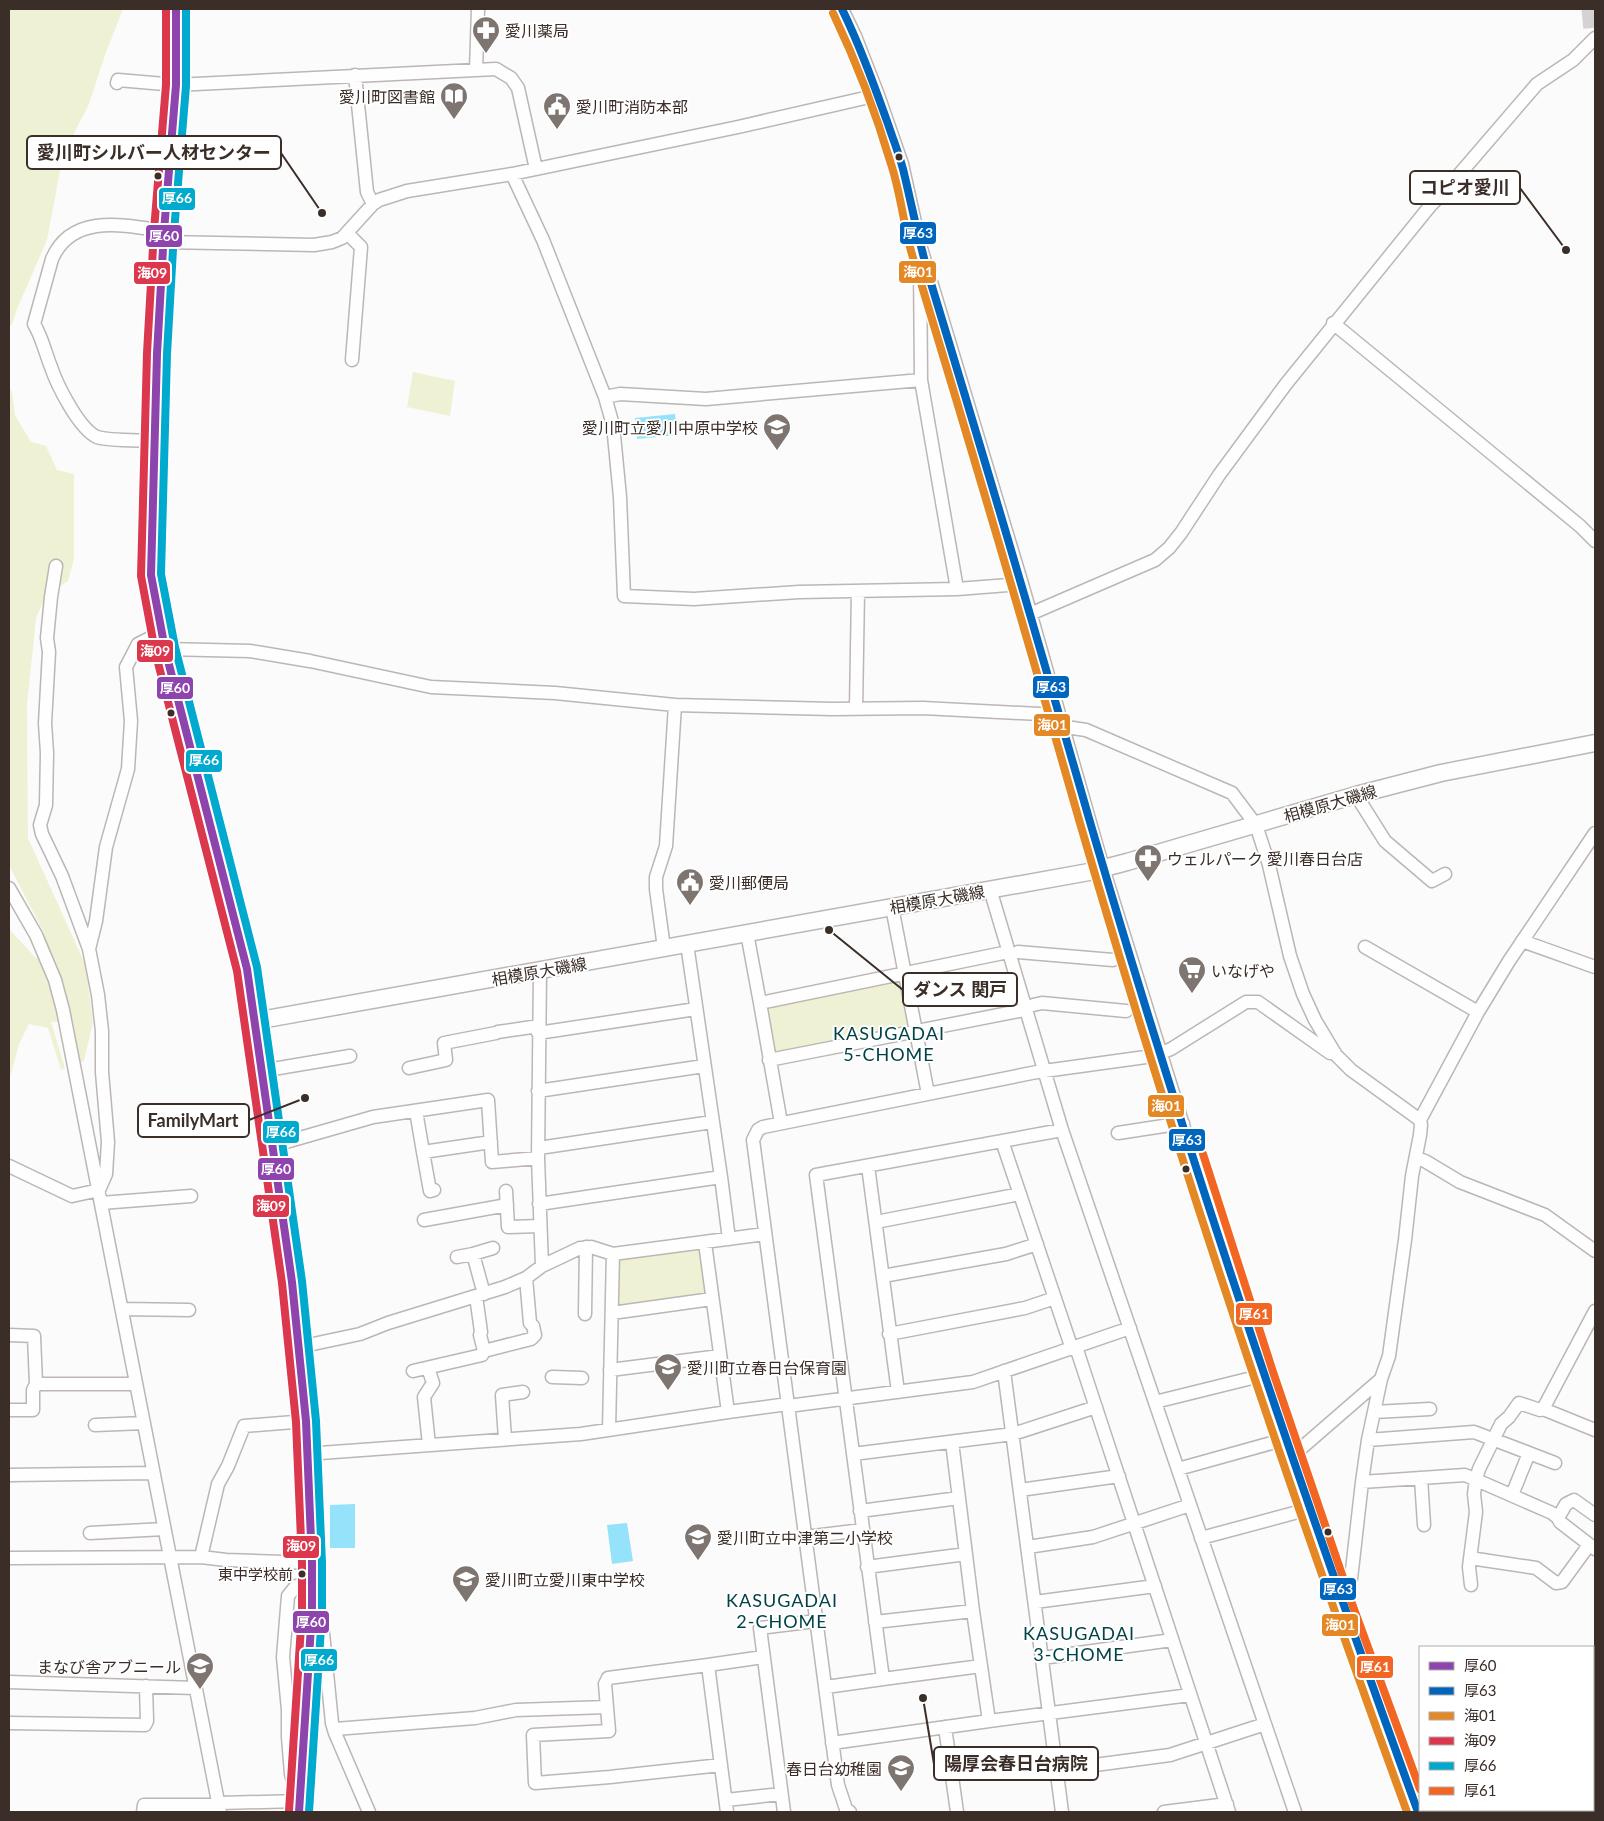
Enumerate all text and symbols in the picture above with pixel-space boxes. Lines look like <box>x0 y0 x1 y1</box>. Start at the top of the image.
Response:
pharmacy icon: 愛川薬局 <box>471 15 501 54</box>
place label: 愛川薬局 <box>505 21 569 40</box>
library icon: 愛川町図書館 <box>439 81 469 120</box>
place label: 愛川町図書館 <box>339 87 435 106</box>
public building icon: 愛川町消防本部 <box>542 91 572 130</box>
place label: 愛川町消防本部 <box>576 97 688 116</box>
callout: 愛川町シルバー人材センター <box>27 136 281 169</box>
text: 愛川町シルバー人材センター <box>37 141 271 163</box>
unlabelled marker <box>894 152 904 162</box>
unlabelled marker <box>153 171 163 181</box>
callout: コピオ愛川 <box>1410 171 1520 204</box>
text: コピオ愛川 <box>1420 176 1510 198</box>
line badge: 厚66 <box>158 187 196 211</box>
text: 厚66 <box>162 189 192 206</box>
line badge: 厚63 <box>899 221 937 245</box>
line badge: 厚60 <box>145 224 183 248</box>
text: 厚63 <box>903 224 933 241</box>
text: 厚60 <box>149 227 179 244</box>
line badge: 海01 <box>898 260 937 284</box>
line badge: 海09 <box>133 261 171 285</box>
text: 海01 <box>903 263 933 280</box>
text: 海09 <box>137 264 167 281</box>
school or university icon: 愛川町立愛川中原中学校 <box>762 412 792 451</box>
place label: 愛川町立愛川中原中学校 <box>582 418 758 437</box>
line badge: 海09 <box>136 639 174 663</box>
text: 海09 <box>140 642 170 659</box>
line badge: 厚63 <box>1032 675 1070 699</box>
line badge: 厚60 <box>156 676 194 700</box>
text: 厚63 <box>1036 678 1066 695</box>
text: 厚60 <box>160 679 190 696</box>
unlabelled marker <box>166 708 176 718</box>
line badge: 海01 <box>1033 713 1071 737</box>
text: 海01 <box>1037 716 1067 733</box>
line badge: 厚66 <box>185 749 223 773</box>
text: 厚66 <box>189 751 219 768</box>
street label: 相模原大磯線 <box>1281 781 1379 825</box>
pharmacy icon: ウェルパーク 愛川春日台店 <box>1133 843 1163 882</box>
place label: ウェルパーク 愛川春日台店 <box>1167 849 1363 868</box>
public building icon: 愛川郵便局 <box>675 867 705 906</box>
place label: 愛川郵便局 <box>709 873 789 892</box>
street label: 相模原大磯線 <box>888 881 986 917</box>
street label: 相模原大磯線 <box>490 953 588 989</box>
supermarket icon: いなげや <box>1177 955 1207 994</box>
place label: いなげや <box>1211 961 1275 980</box>
callout: ダンス 関戸 <box>903 973 1017 1006</box>
text: ダンス 関戸 <box>913 978 1007 1000</box>
district label: KASUGADAI 5-CHOME <box>833 1022 945 1065</box>
line badge: 海01 <box>1147 1094 1185 1118</box>
text: 海01 <box>1151 1097 1181 1114</box>
callout: FamilyMart <box>138 1104 249 1137</box>
text: FamilyMart <box>148 1109 239 1131</box>
line badge: 厚66 <box>262 1120 300 1144</box>
text: 厚66 <box>266 1123 296 1140</box>
line badge: 厚63 <box>1168 1128 1206 1152</box>
text: 厚63 <box>1172 1131 1202 1148</box>
line badge: 厚60 <box>257 1157 295 1181</box>
text: 厚60 <box>261 1160 291 1177</box>
unlabelled marker <box>1181 1164 1191 1174</box>
line badge: 海09 <box>252 1194 290 1218</box>
text: 海09 <box>256 1197 286 1214</box>
line badge: 厚61 <box>1235 1302 1273 1326</box>
text: 厚61 <box>1239 1305 1269 1322</box>
school or university icon: 愛川町立春日台保育園 <box>653 1352 683 1391</box>
place label: 愛川町立春日台保育園 <box>687 1358 847 1377</box>
school or university icon: 愛川町立中津第二小学校 <box>683 1522 713 1561</box>
unlabelled marker <box>1323 1527 1333 1537</box>
place label: 愛川町立中津第二小学校 <box>717 1528 893 1547</box>
line badge: 海09 <box>282 1535 320 1559</box>
text: 海09 <box>286 1537 316 1554</box>
school or university icon: 愛川町立愛川東中学校 <box>451 1564 481 1603</box>
place label: 東中学校前 <box>218 1565 293 1583</box>
marker: 東中学校前 <box>297 1569 307 1579</box>
place label: 愛川町立愛川東中学校 <box>485 1570 645 1589</box>
line badge: 厚63 <box>1319 1577 1357 1601</box>
text: 厚63 <box>1323 1580 1353 1597</box>
district label: KASUGADAI 2-CHOME <box>726 1589 838 1632</box>
line badge: 厚60 <box>292 1610 330 1634</box>
text: 厚60 <box>296 1613 326 1630</box>
line badge: 海01 <box>1321 1613 1359 1637</box>
text: 海01 <box>1325 1616 1355 1633</box>
district label: KASUGADAI 3-CHOME <box>1023 1622 1135 1665</box>
legend <box>1419 1646 1594 1811</box>
line badge: 厚66 <box>300 1648 338 1672</box>
school or university icon: まなび舎アブニール <box>185 1651 215 1690</box>
text: 厚66 <box>304 1651 334 1668</box>
line badge: 厚61 <box>1356 1655 1394 1679</box>
text: 厚60 <box>1464 1656 1497 1674</box>
place label: まなび舎アブニール <box>37 1657 181 1676</box>
text: 厚61 <box>1360 1658 1390 1675</box>
text: 厚63 <box>1464 1681 1496 1699</box>
text: 海01 <box>1464 1706 1496 1724</box>
text: 海09 <box>1464 1731 1496 1749</box>
callout: 陽厚会春日台病院 <box>934 1747 1098 1780</box>
text: 陽厚会春日台病院 <box>944 1752 1088 1774</box>
school or university icon: 春日台幼稚園 <box>886 1753 916 1792</box>
text: 厚66 <box>1464 1756 1497 1774</box>
place label: 春日台幼稚園 <box>786 1759 882 1778</box>
text: 厚61 <box>1464 1781 1496 1799</box>

